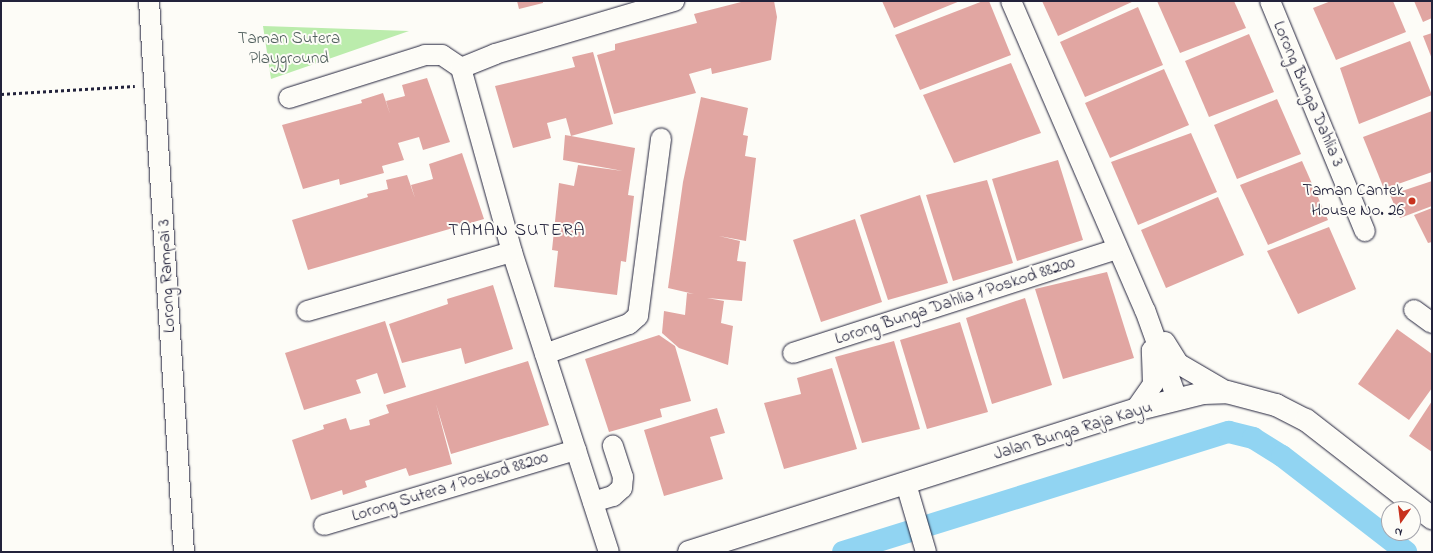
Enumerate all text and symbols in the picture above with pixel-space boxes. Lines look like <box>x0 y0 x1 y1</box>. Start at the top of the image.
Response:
street label: Lorong Bunga Dahlia 3 <box>1268 18 1348 170</box>
park label: Taman Sutera Playground <box>238 29 340 69</box>
place label: Taman Cantek House No. 26 <box>1302 181 1404 221</box>
marker: Taman Cantek House No. 26 <box>1407 196 1417 206</box>
street label: Lorong Rampai 3 <box>154 219 180 333</box>
district label: TAMAN SUTERA <box>448 220 586 242</box>
street label: Lorong Bunga Dahlia 1 Poskod 88200 <box>832 252 1078 350</box>
street label: Jalan Bunga Raja Kayu <box>991 397 1155 465</box>
street label: Lorong Sutera 1 Poskod 88200 <box>349 447 551 527</box>
north arrow <box>1381 501 1421 541</box>
text: N <box>1393 523 1404 540</box>

